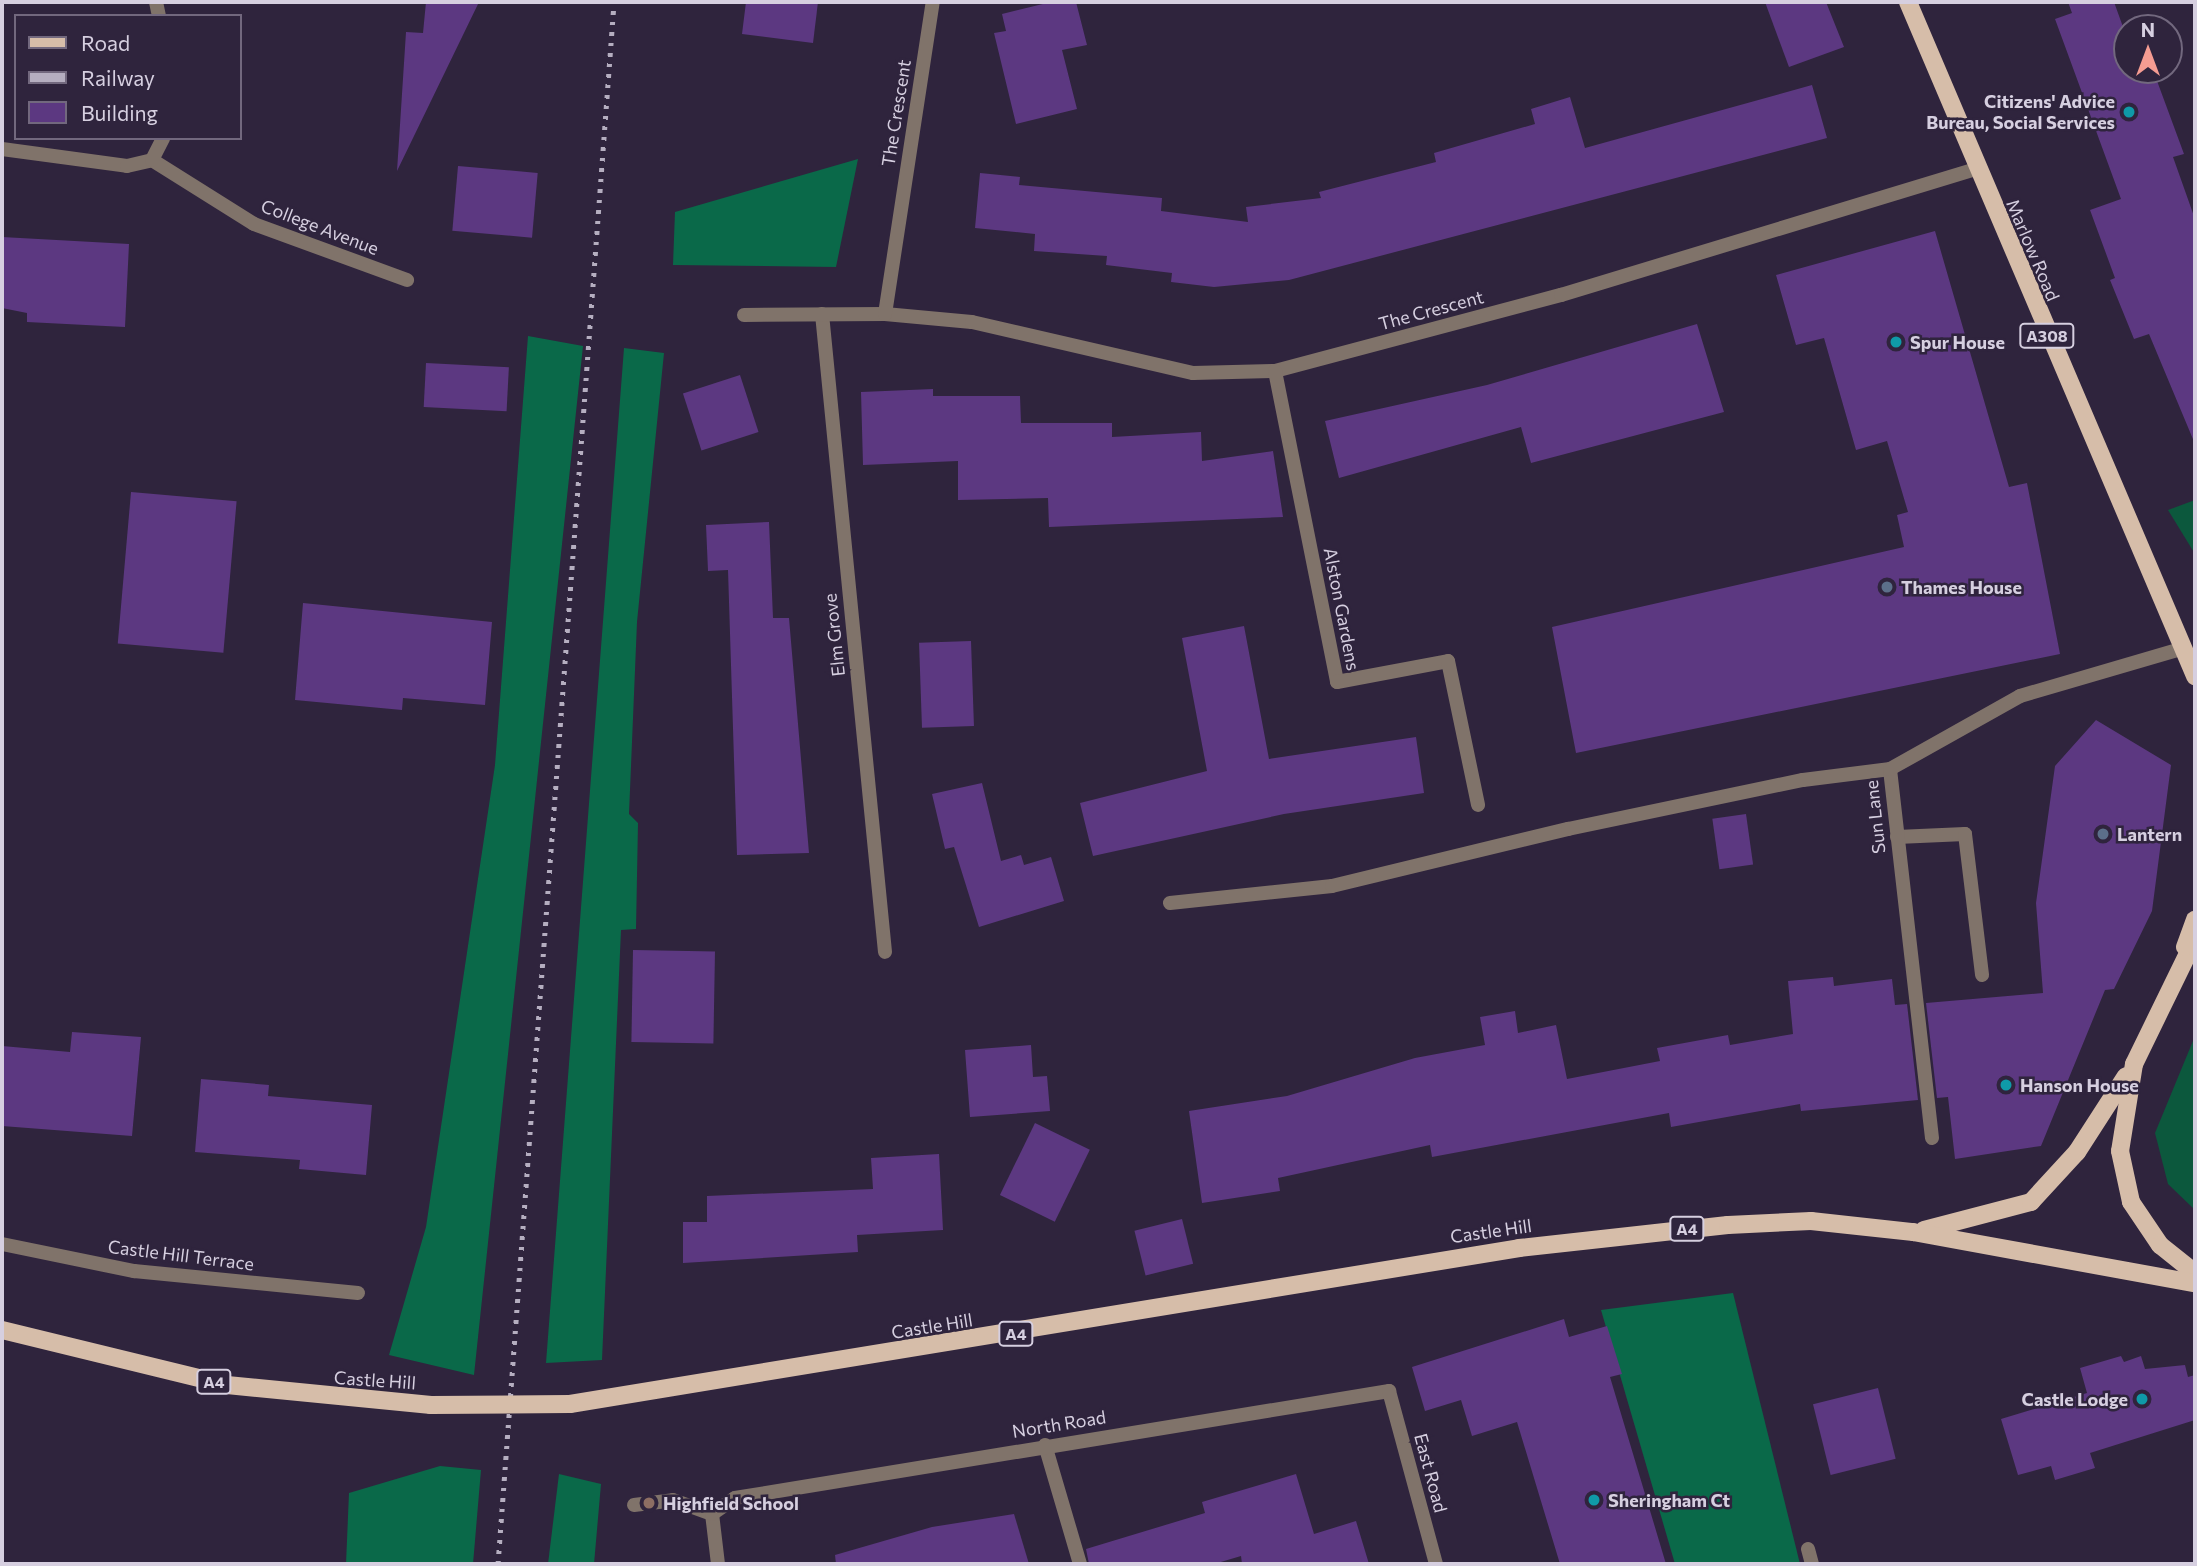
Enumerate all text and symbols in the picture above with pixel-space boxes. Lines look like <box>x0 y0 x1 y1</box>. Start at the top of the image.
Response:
legend <box>14 14 242 140</box>
north arrow <box>2113 14 2183 84</box>
text: N <box>2141 18 2155 41</box>
text: Road <box>81 30 130 55</box>
street label: The Crescent <box>877 58 915 168</box>
text: Railway <box>81 65 155 90</box>
place label: Citizens' Advice Bureau, Social Services <box>1926 91 2115 134</box>
text: Building <box>81 100 158 125</box>
marker: Citizens' Advice Bureau, Social Services <box>2121 104 2137 120</box>
street label: College Avenue <box>258 195 382 259</box>
street label: Marlow Road <box>2002 196 2064 304</box>
street label: The Crescent <box>1376 286 1486 334</box>
road number: A308 <box>2019 324 2075 348</box>
place label: Spur House <box>1910 331 2005 353</box>
marker: Spur House <box>1888 334 1904 350</box>
street label: Alston Gardens <box>1319 546 1365 672</box>
place label: Thames House <box>1901 576 2022 598</box>
marker: Thames House <box>1879 579 1895 595</box>
street label: Elm Grove <box>819 592 849 678</box>
street label: Sun Lane <box>1860 779 1890 855</box>
place label: Lantern <box>2117 823 2182 845</box>
marker: Lantern <box>2095 826 2111 842</box>
place label: Hanson House <box>2020 1074 2139 1096</box>
marker: Hanson House <box>1998 1077 2014 1093</box>
street label: Castle Hill <box>1449 1215 1533 1247</box>
road number: A4 <box>1668 1217 1706 1242</box>
street label: Castle Hill Terrace <box>107 1235 255 1275</box>
street label: Castle Hill <box>890 1309 974 1343</box>
road number: A4 <box>997 1322 1035 1346</box>
street label: Castle Hill <box>333 1366 417 1394</box>
road number: A4 <box>195 1370 233 1394</box>
place label: Castle Lodge <box>2022 1388 2128 1410</box>
marker: Castle Lodge <box>2134 1391 2150 1407</box>
street label: North Road <box>1011 1406 1107 1442</box>
street label: East Road <box>1410 1431 1452 1515</box>
place label: Sheringham Ct <box>1608 1489 1730 1511</box>
place label: Highfield School <box>663 1492 799 1514</box>
marker: Sheringham Ct <box>1586 1492 1602 1508</box>
marker: Highfield School <box>641 1495 657 1511</box>

